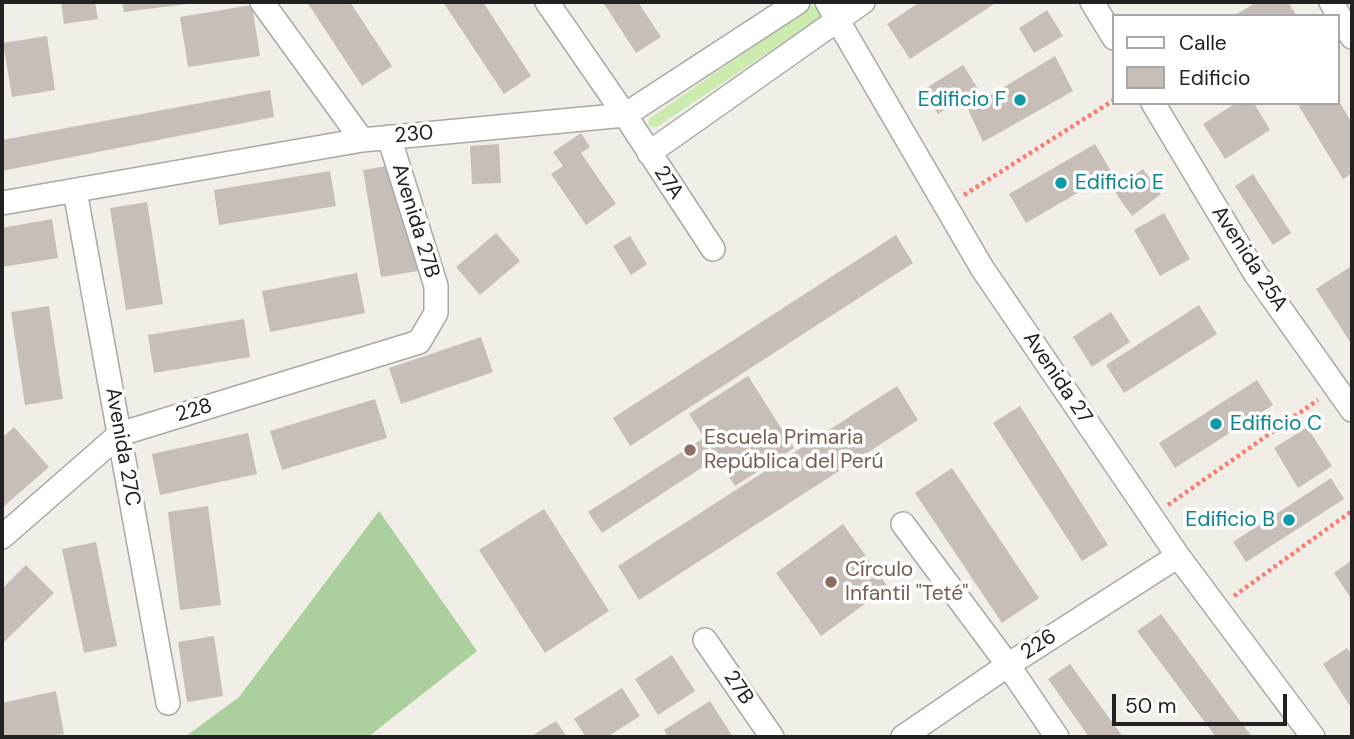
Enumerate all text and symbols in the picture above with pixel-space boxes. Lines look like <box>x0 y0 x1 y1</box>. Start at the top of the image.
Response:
legend <box>1112 14 1340 105</box>
text: Calle <box>1179 29 1227 57</box>
text: Edificio <box>1179 64 1250 92</box>
place label: Edificio F <box>918 87 1006 113</box>
marker: Edificio F <box>1012 92 1028 108</box>
street label: 230 <box>394 121 434 149</box>
street label: Avenida 27B <box>386 161 444 281</box>
street label: 27A <box>648 161 688 205</box>
place label: Edificio E <box>1075 170 1164 196</box>
marker: Edificio E <box>1053 175 1069 191</box>
street label: Avenida 25A <box>1206 202 1292 316</box>
street label: Avenida 27 <box>1017 327 1097 429</box>
street label: Avenida 27C <box>99 386 145 508</box>
street label: 228 <box>173 394 215 428</box>
place label: Edificio C <box>1230 411 1322 437</box>
marker: Edificio C <box>1208 416 1224 432</box>
place label: Escuela Primaria República del Perú <box>704 425 884 475</box>
marker: Escuela Primaria República del Perú <box>682 442 698 458</box>
place label: Edificio B <box>1185 507 1275 533</box>
marker: Edificio B <box>1281 512 1297 528</box>
place label: Círculo Infantil "Teté" <box>845 557 968 607</box>
marker: Círculo Infantil "Teté" <box>823 574 839 590</box>
street label: 226 <box>1016 624 1062 666</box>
street label: 27B <box>718 666 758 710</box>
scale bar <box>1116 680 1291 724</box>
text: 50 m <box>1125 692 1176 720</box>

